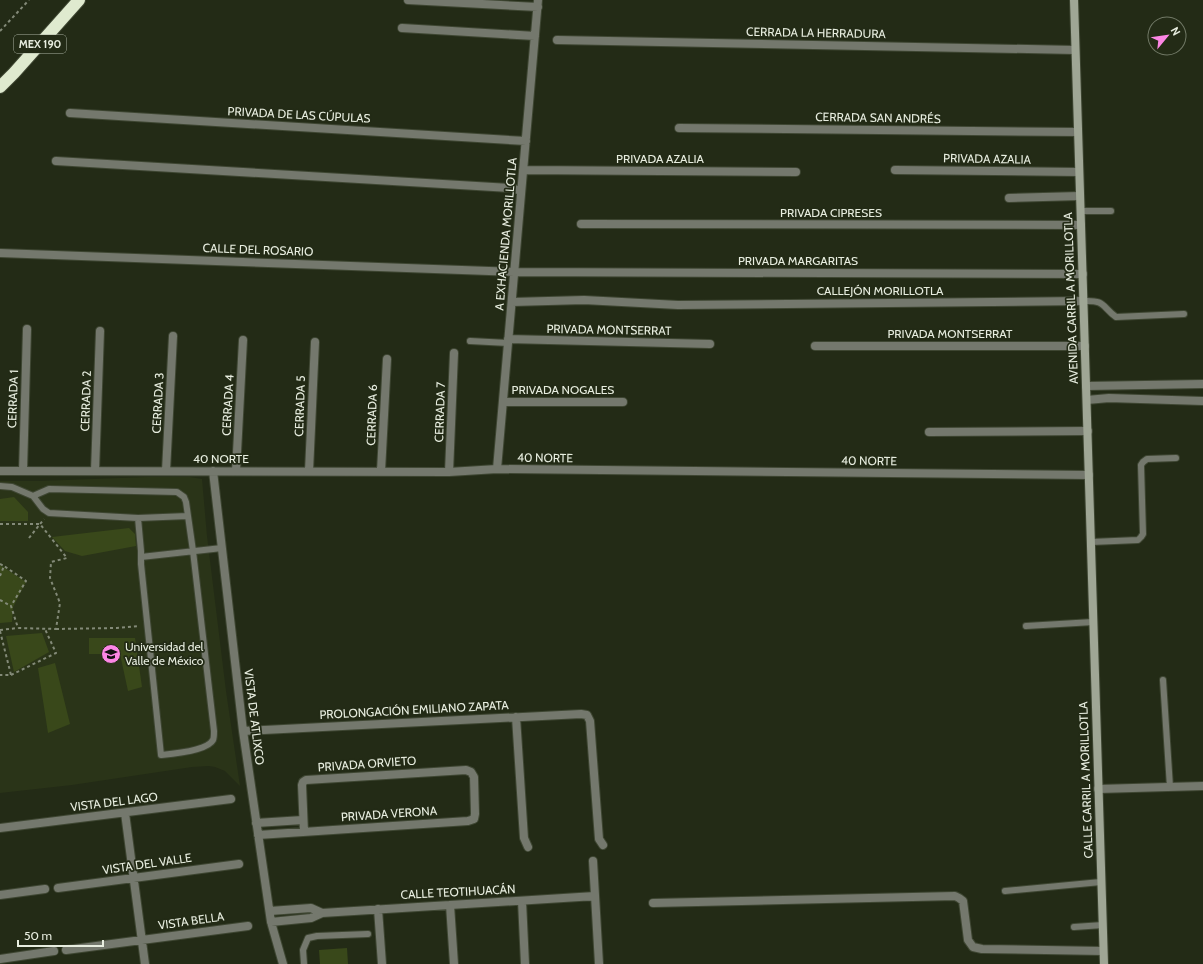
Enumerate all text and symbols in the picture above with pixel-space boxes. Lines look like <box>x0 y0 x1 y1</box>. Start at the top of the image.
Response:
north arrow <box>1147 16 1187 56</box>
street label: CERRADA LA HERRADURA <box>746 24 887 41</box>
text: N <box>1168 24 1184 38</box>
road number: MEX 190 <box>14 35 66 53</box>
street label: PRIVADA DE LAS CÚPULAS <box>227 103 371 126</box>
street label: CERRADA SAN ANDRÉS <box>815 109 941 126</box>
street label: PRIVADA AZALIA <box>943 150 1032 167</box>
street label: PRIVADA AZALIA <box>616 151 705 166</box>
street label: A EXHACIENDA MORILLOTLA <box>491 156 520 311</box>
street label: PRIVADA CIPRESES <box>780 205 882 220</box>
street label: AVENIDA CARRIL A MORILLOTLA <box>1060 211 1081 384</box>
street label: CALLE DEL ROSARIO <box>202 240 314 259</box>
street label: PRIVADA MARGARITAS <box>738 253 858 268</box>
street label: CALLEJÓN MORILLOTLA <box>817 283 944 298</box>
street label: PRIVADA MONTSERRAT <box>546 321 672 338</box>
street label: PRIVADA MONTSERRAT <box>888 326 1013 341</box>
street label: CERRADA 1 <box>4 369 21 428</box>
street label: CERRADA 2 <box>77 370 94 432</box>
street label: CERRADA 3 <box>148 372 167 434</box>
street label: CERRADA 4 <box>218 374 237 436</box>
street label: CERRADA 5 <box>291 375 308 437</box>
street label: CERRADA 7 <box>431 381 448 443</box>
street label: PRIVADA NOGALES <box>512 382 614 397</box>
street label: CERRADA 6 <box>363 384 380 446</box>
street label: 40 NORTE <box>517 450 573 465</box>
street label: 40 NORTE <box>193 451 249 466</box>
street label: 40 NORTE <box>841 453 897 468</box>
place label: Universidad del Valle de México <box>125 639 204 668</box>
school or university icon: Universidad del Valle de México <box>100 643 122 665</box>
street label: VISTA DE ATLIXCO <box>241 668 268 766</box>
street label: PROLONGACIÓN EMILIANO ZAPATA <box>319 697 510 722</box>
street label: CALLE CARRIL A MORILLOTLA <box>1075 701 1096 859</box>
street label: PRIVADA ORVIETO <box>317 753 417 774</box>
street label: VISTA DEL LAGO <box>69 789 158 814</box>
street label: PRIVADA VERONA <box>340 803 438 824</box>
street label: VISTA DEL VALLE <box>101 850 193 877</box>
street label: CALLE TEOTIHUACÁN <box>400 881 516 902</box>
street label: VISTA BELLA <box>157 908 225 933</box>
scale bar <box>18 922 103 948</box>
text: 50 m <box>24 928 52 943</box>

